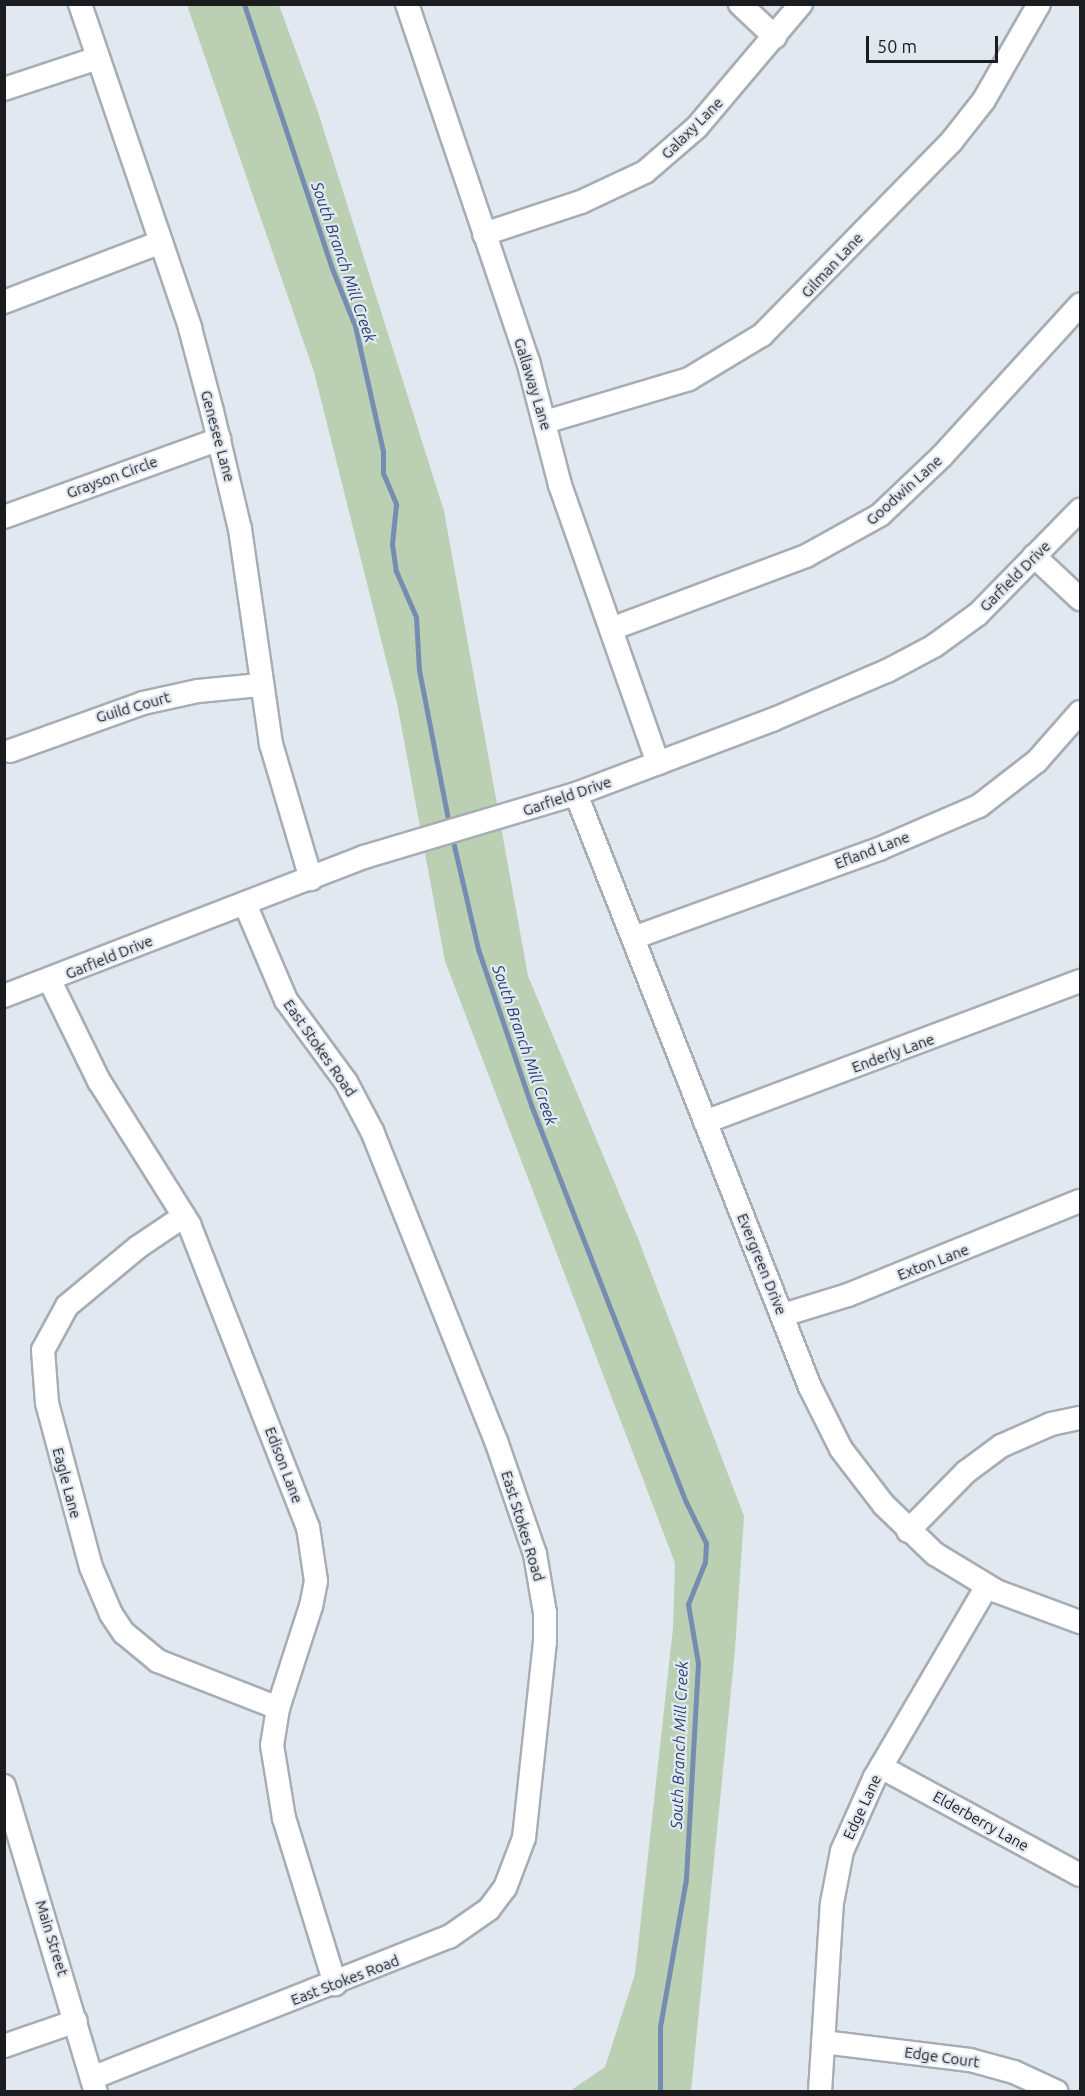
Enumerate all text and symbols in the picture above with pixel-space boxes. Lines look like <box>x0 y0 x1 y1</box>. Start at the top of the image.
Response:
scale bar <box>869 24 1001 62</box>
text: 50 m <box>877 36 917 56</box>
street label: Galaxy Lane <box>657 93 727 163</box>
water label: South Branch Mill Creek <box>308 179 380 345</box>
street label: Gilman Lane <box>797 229 867 301</box>
street label: Gallaway Lane <box>510 336 556 432</box>
street label: Genesee Lane <box>197 388 239 484</box>
street label: Goodwin Lane <box>862 451 946 529</box>
street label: Grayson Circle <box>64 452 160 502</box>
street label: Garfield Drive <box>976 537 1054 615</box>
street label: Guild Court <box>94 688 172 726</box>
street label: Garfield Drive <box>520 772 614 820</box>
street label: Efland Lane <box>832 827 912 873</box>
street label: Garfield Drive <box>63 931 155 983</box>
water label: South Branch Mill Creek <box>489 962 561 1128</box>
street label: East Stokes Road <box>280 996 360 1100</box>
street label: Enderly Lane <box>849 1030 937 1076</box>
street label: Evergreen Drive <box>733 1211 791 1317</box>
street label: Exton Lane <box>895 1240 971 1284</box>
street label: Edison Lane <box>261 1424 307 1506</box>
street label: Eagle Lane <box>49 1446 85 1520</box>
street label: East Stokes Road <box>498 1469 548 1583</box>
water label: South Branch Mill Creek <box>666 1661 692 1829</box>
street label: Edge Lane <box>839 1772 885 1842</box>
street label: Elderberry Lane <box>930 1787 1032 1855</box>
street label: Main Street <box>32 1898 72 1978</box>
street label: East Stokes Road <box>288 1951 402 2009</box>
street label: Edge Court <box>903 2043 981 2071</box>

